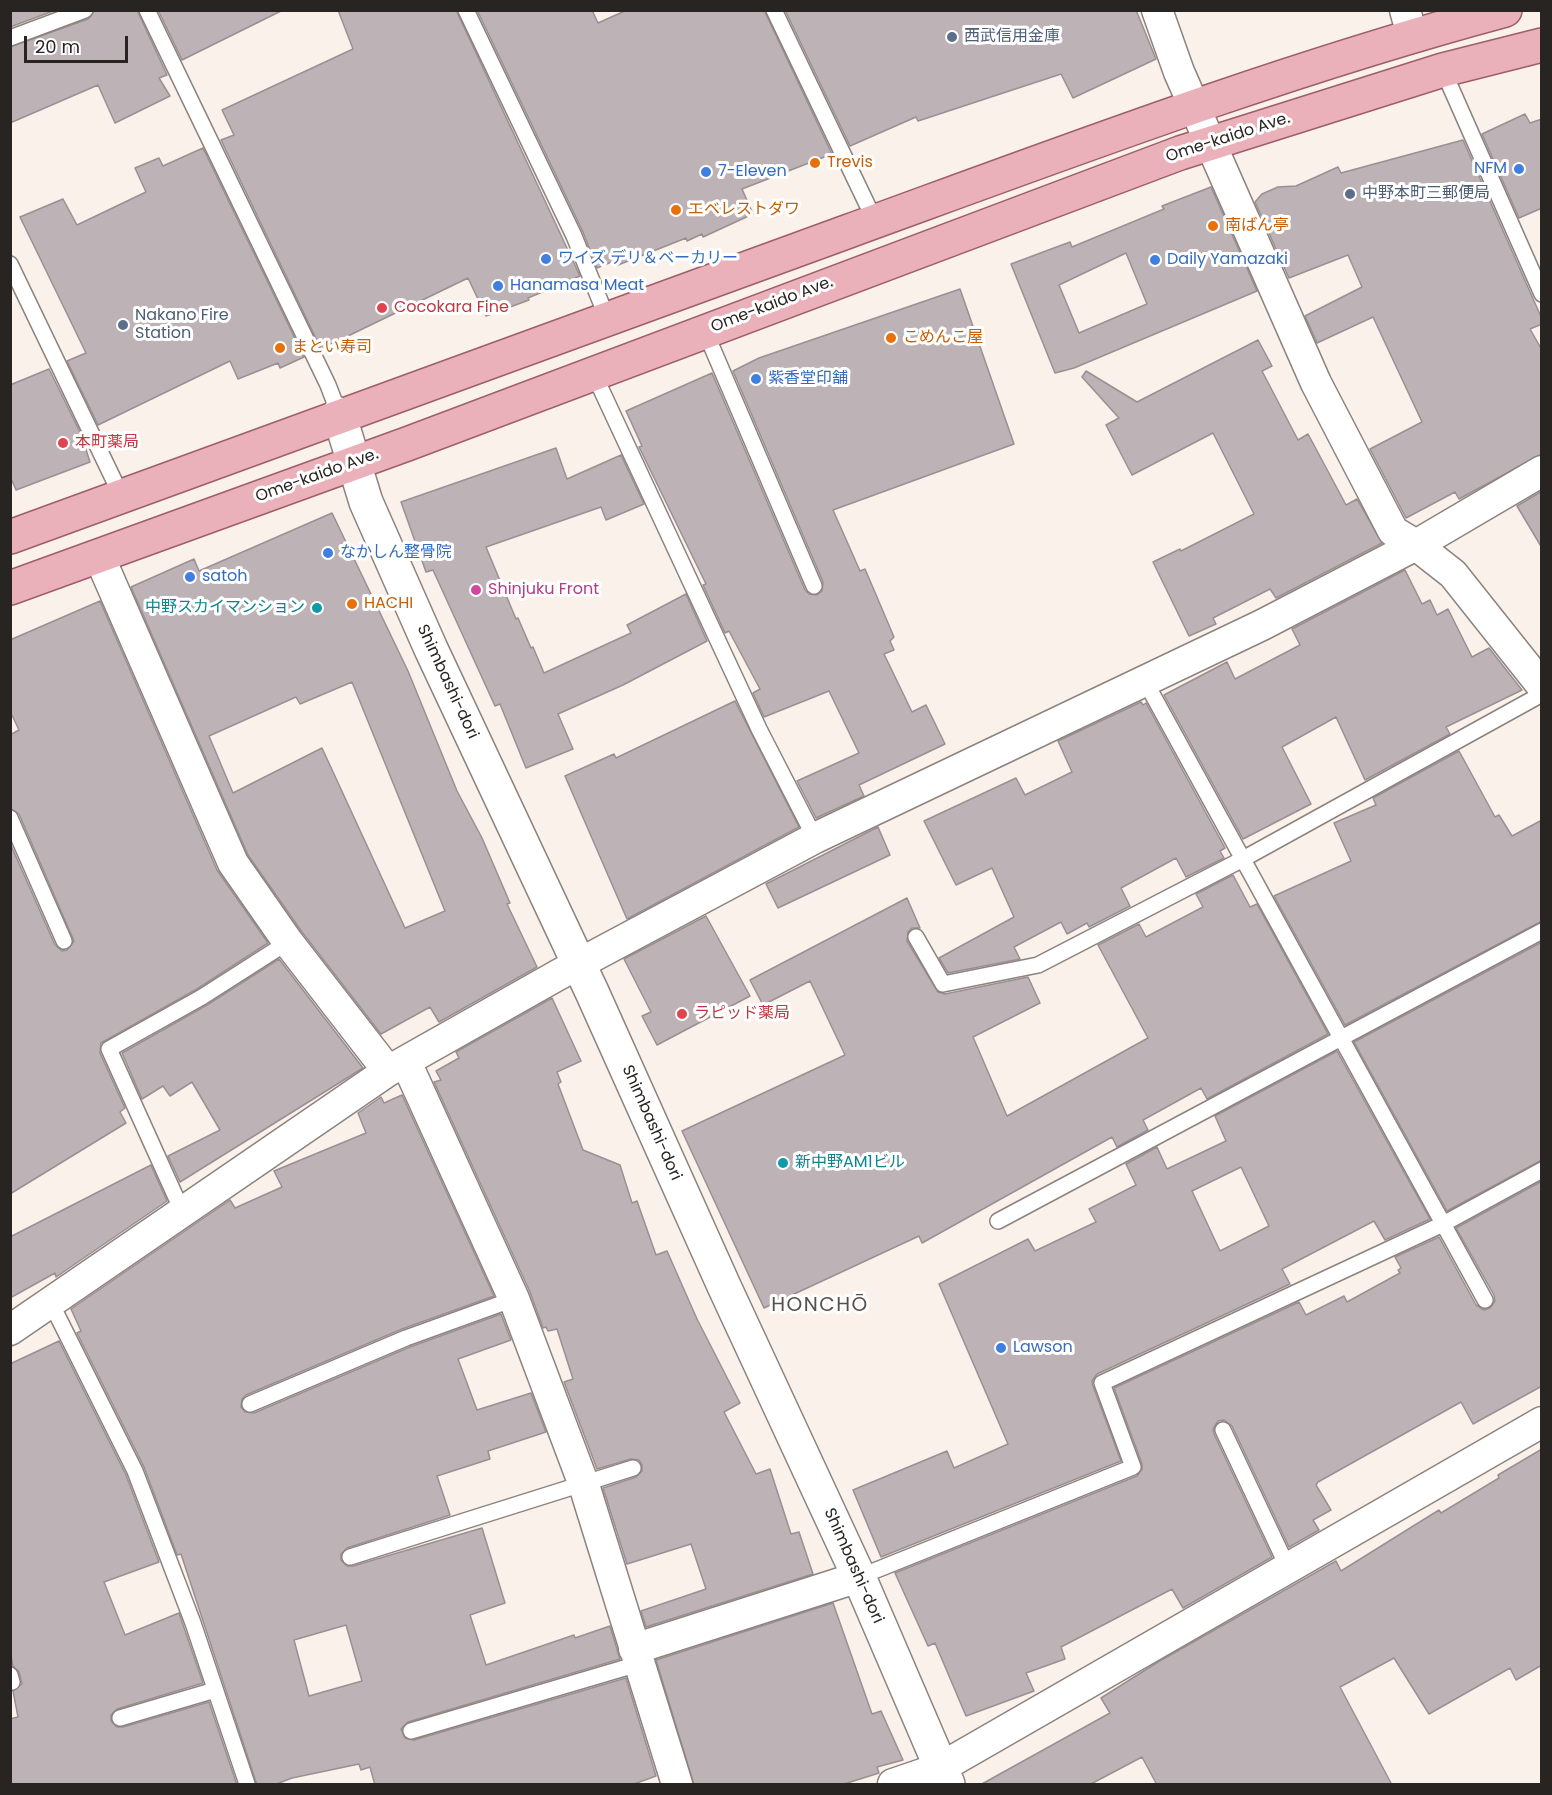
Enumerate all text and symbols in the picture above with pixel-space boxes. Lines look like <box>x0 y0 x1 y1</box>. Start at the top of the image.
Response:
scale bar <box>27 24 130 62</box>
place label: 西武信用金庫 <box>964 27 1060 47</box>
marker: 西武信用金庫 <box>945 30 959 44</box>
text: 20 m <box>35 34 80 59</box>
street label: Ome-kaido Ave. <box>1164 109 1292 167</box>
place label: Trevis <box>827 153 873 173</box>
marker: Trevis <box>808 156 822 170</box>
place label: NFM <box>1474 159 1507 179</box>
place label: 7-Eleven <box>718 162 787 182</box>
marker: NFM <box>1512 162 1526 176</box>
marker: 7-Eleven <box>699 165 713 179</box>
place label: 中野本町三郵便局 <box>1362 184 1490 204</box>
marker: 中野本町三郵便局 <box>1343 187 1357 201</box>
place label: エベレストダワ <box>688 200 800 220</box>
marker: エベレストダワ <box>669 203 683 217</box>
place label: 南ばん亭 <box>1225 216 1289 236</box>
marker: 南ばん亭 <box>1206 219 1220 233</box>
place label: ワイズ デリ＆ベーカリー <box>558 249 738 269</box>
place label: Daily Yamazaki <box>1167 250 1288 270</box>
marker: ワイズ デリ＆ベーカリー <box>539 252 553 266</box>
marker: Daily Yamazaki <box>1148 253 1162 267</box>
street label: Ome-kaido Ave. <box>708 273 836 337</box>
place label: Hanamasa Meat <box>510 276 644 296</box>
marker: Hanamasa Meat <box>491 279 505 293</box>
place label: Cocokara Fine <box>394 298 509 318</box>
marker: Cocokara Fine <box>375 301 389 315</box>
place label: Nakano Fire Station <box>135 306 229 344</box>
marker: Nakano Fire Station <box>116 318 130 332</box>
place label: こめんこ屋 <box>903 328 983 348</box>
marker: こめんこ屋 <box>884 331 898 345</box>
place label: まとい寿司 <box>292 338 372 358</box>
marker: まとい寿司 <box>273 341 287 355</box>
place label: 紫香堂印舗 <box>768 369 848 389</box>
marker: 紫香堂印舗 <box>749 372 763 386</box>
place label: 本町薬局 <box>75 433 139 453</box>
marker: 本町薬局 <box>56 436 70 450</box>
street label: Ome-kaido Ave. <box>253 445 381 507</box>
place label: なかしん整骨院 <box>340 543 452 563</box>
marker: なかしん整骨院 <box>321 546 335 560</box>
place label: satoh <box>202 567 247 587</box>
marker: satoh <box>183 570 197 584</box>
place label: Shinjuku Front <box>488 580 599 600</box>
marker: Shinjuku Front <box>469 583 483 597</box>
place label: HACHI <box>364 594 413 614</box>
marker: HACHI <box>345 597 359 611</box>
place label: 中野スカイマンション <box>145 598 305 618</box>
marker: 中野スカイマンション <box>310 601 324 615</box>
street label: Shimbashi-dori <box>412 622 482 742</box>
place label: ラピッド薬局 <box>694 1004 790 1024</box>
marker: ラピッド薬局 <box>675 1007 689 1021</box>
street label: Shimbashi-dori <box>617 1062 685 1184</box>
place label: 新中野AM1ビル <box>795 1153 905 1173</box>
marker: 新中野AM1ビル <box>776 1156 790 1170</box>
district label: HONCHŌ <box>771 1294 869 1318</box>
place label: Lawson <box>1013 1338 1073 1358</box>
marker: Lawson <box>994 1341 1008 1355</box>
street label: Shimbashi-dori <box>819 1505 887 1627</box>

